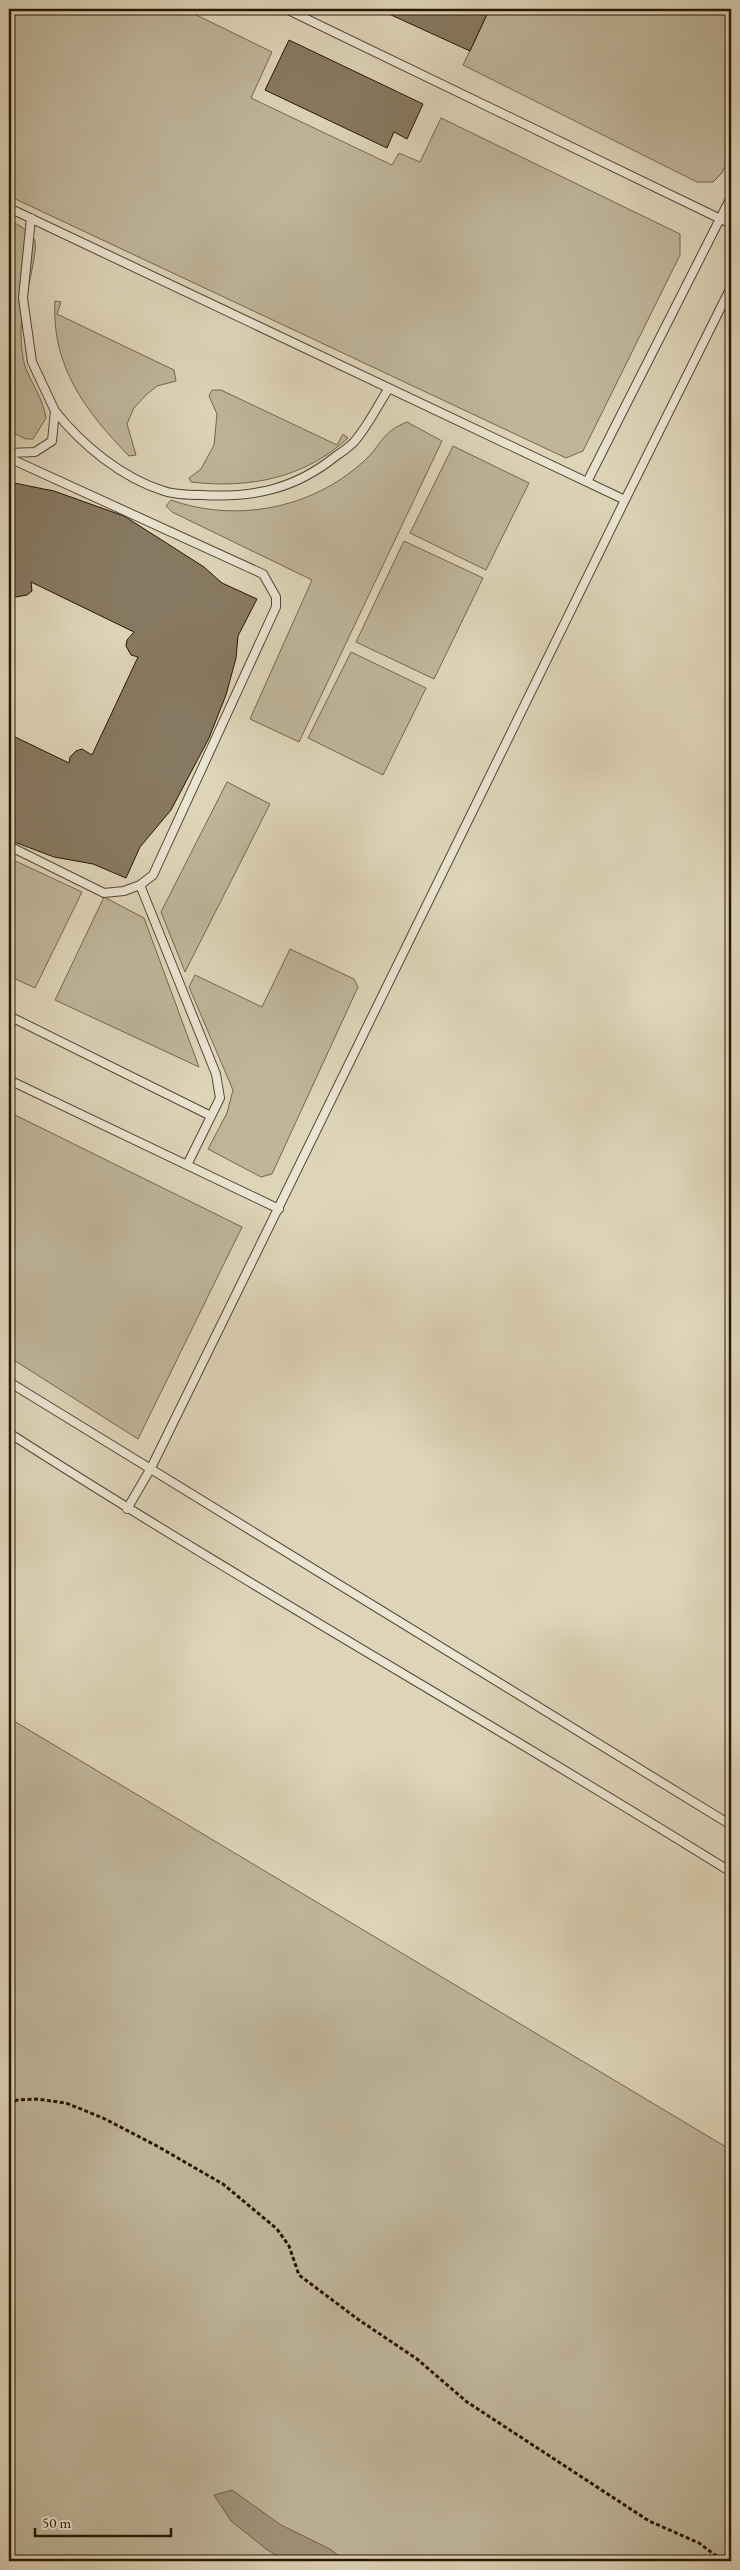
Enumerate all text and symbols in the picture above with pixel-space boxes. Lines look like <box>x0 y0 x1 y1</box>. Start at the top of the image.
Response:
scale bar <box>35 2505 171 2537</box>
text: 50 m <box>42 2513 71 2532</box>

